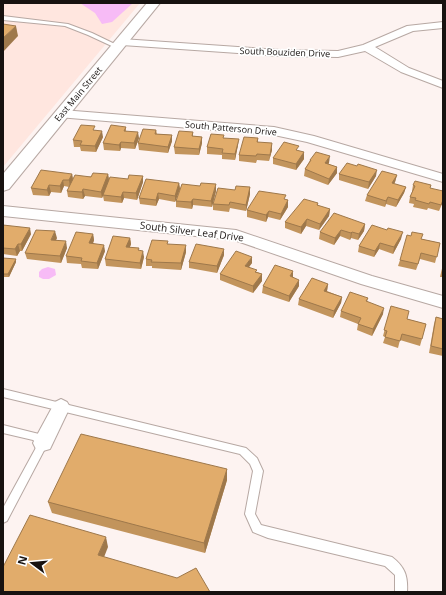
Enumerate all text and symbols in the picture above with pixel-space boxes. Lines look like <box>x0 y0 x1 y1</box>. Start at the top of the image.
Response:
street label: South Bouziden Drive <box>239 44 331 60</box>
street label: East Main Street <box>51 64 105 124</box>
street label: South Patterson Drive <box>185 118 277 138</box>
street label: South Silver Leaf Drive <box>139 218 245 244</box>
north arrow <box>12 543 52 583</box>
text: N <box>13 554 30 566</box>

